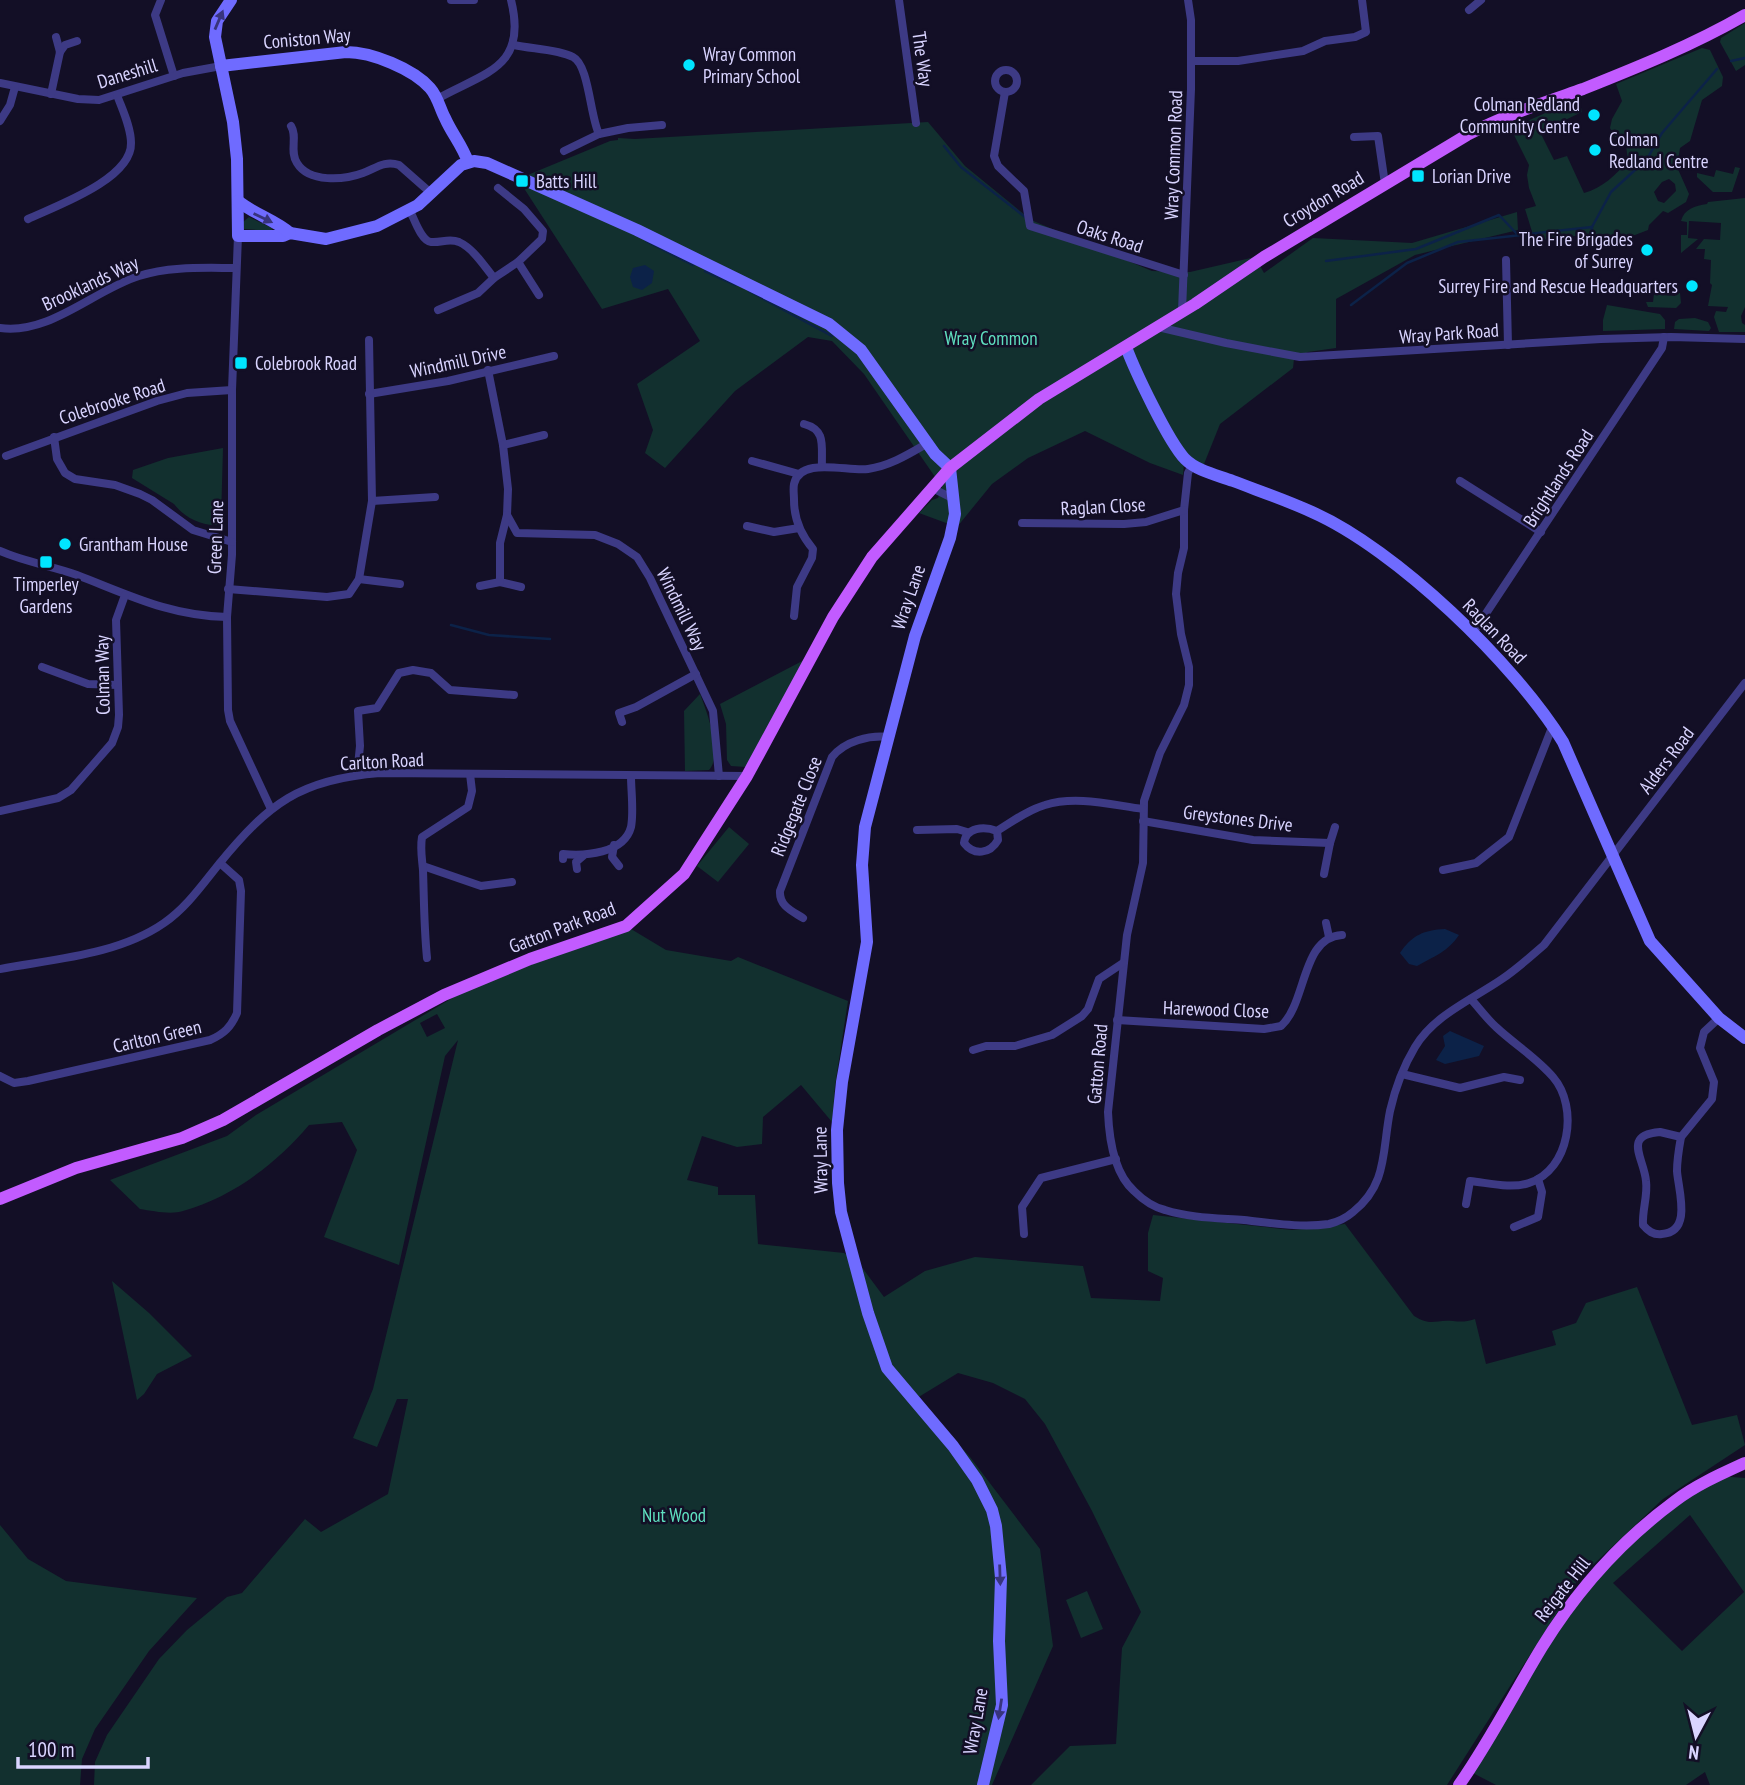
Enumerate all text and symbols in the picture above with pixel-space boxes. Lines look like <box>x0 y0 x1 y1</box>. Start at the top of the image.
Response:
one-way arrow <box>214 10 225 31</box>
street label: Coniston Way <box>262 22 352 54</box>
street label: The Way <box>907 30 939 89</box>
place label: Wray Common Primary School <box>703 42 801 88</box>
street label: Daneshill <box>94 52 160 93</box>
marker: Wray Common Primary School <box>681 57 697 73</box>
street label: Wray Common Road <box>1159 90 1187 220</box>
place label: Colman Redland Community Centre <box>1460 92 1580 138</box>
marker: Colman Redland Community Centre <box>1586 107 1602 123</box>
place label: Colman Redland Centre <box>1609 127 1709 173</box>
marker: Colman Redland Centre <box>1587 142 1603 158</box>
place label: Lorian Drive <box>1432 164 1511 188</box>
street label: Croydon Road <box>1278 166 1368 232</box>
marker: Lorian Drive <box>1410 168 1426 184</box>
place label: Batts Hill <box>536 169 597 193</box>
marker: Batts Hill <box>514 173 530 189</box>
one-way arrow <box>253 212 273 223</box>
street label: Oaks Road <box>1074 214 1146 258</box>
place label: The Fire Brigades of Surrey <box>1519 227 1634 273</box>
marker: The Fire Brigades of Surrey <box>1639 242 1655 258</box>
street label: Brooklands Way <box>38 250 143 316</box>
place label: Surrey Fire and Rescue Headquarters <box>1438 274 1678 298</box>
marker: Surrey Fire and Rescue Headquarters <box>1684 278 1700 294</box>
street label: Wray Park Road <box>1398 318 1500 348</box>
park label: Wray Common <box>944 326 1038 350</box>
street label: Windmill Drive <box>408 339 508 383</box>
place label: Colebrook Road <box>255 351 357 375</box>
marker: Colebrook Road <box>233 355 249 371</box>
street label: Colebrooke Road <box>56 373 168 429</box>
street label: Brightlands Road <box>1518 425 1598 531</box>
street label: Raglan Close <box>1060 492 1146 520</box>
street label: Green Lane <box>202 500 228 574</box>
place label: Grantham House <box>79 532 188 556</box>
marker: Grantham House <box>57 536 73 552</box>
marker: Timperley Gardens <box>38 554 54 570</box>
street label: Wray Lane <box>886 561 930 633</box>
street label: Windmill Way <box>652 564 713 655</box>
place label: Timperley Gardens <box>13 572 80 618</box>
street label: Raglan Road <box>1458 593 1532 669</box>
street label: Colman Way <box>89 634 115 715</box>
street label: Alders Road <box>1633 722 1699 798</box>
street label: Carlton Road <box>340 747 424 775</box>
street label: Ridgegate Close <box>765 752 827 860</box>
street label: Greystones Drive <box>1182 799 1294 837</box>
street label: Gatton Park Road <box>505 896 619 958</box>
street label: Harewood Close <box>1163 995 1270 1023</box>
street label: Carlton Green <box>111 1014 203 1058</box>
street label: Gatton Road <box>1082 1023 1112 1105</box>
street label: Wray Lane <box>807 1126 833 1194</box>
park label: Nut Wood <box>642 1503 706 1527</box>
street label: Reigate Hill <box>1529 1551 1595 1626</box>
one-way arrow <box>995 1564 1006 1586</box>
street label: Wray Lane <box>957 1686 993 1756</box>
one-way arrow <box>994 1698 1005 1720</box>
north arrow <box>1661 1701 1731 1771</box>
scale bar <box>18 1726 147 1770</box>
text: 100 m <box>28 1736 74 1763</box>
text: N <box>1687 1740 1700 1765</box>

